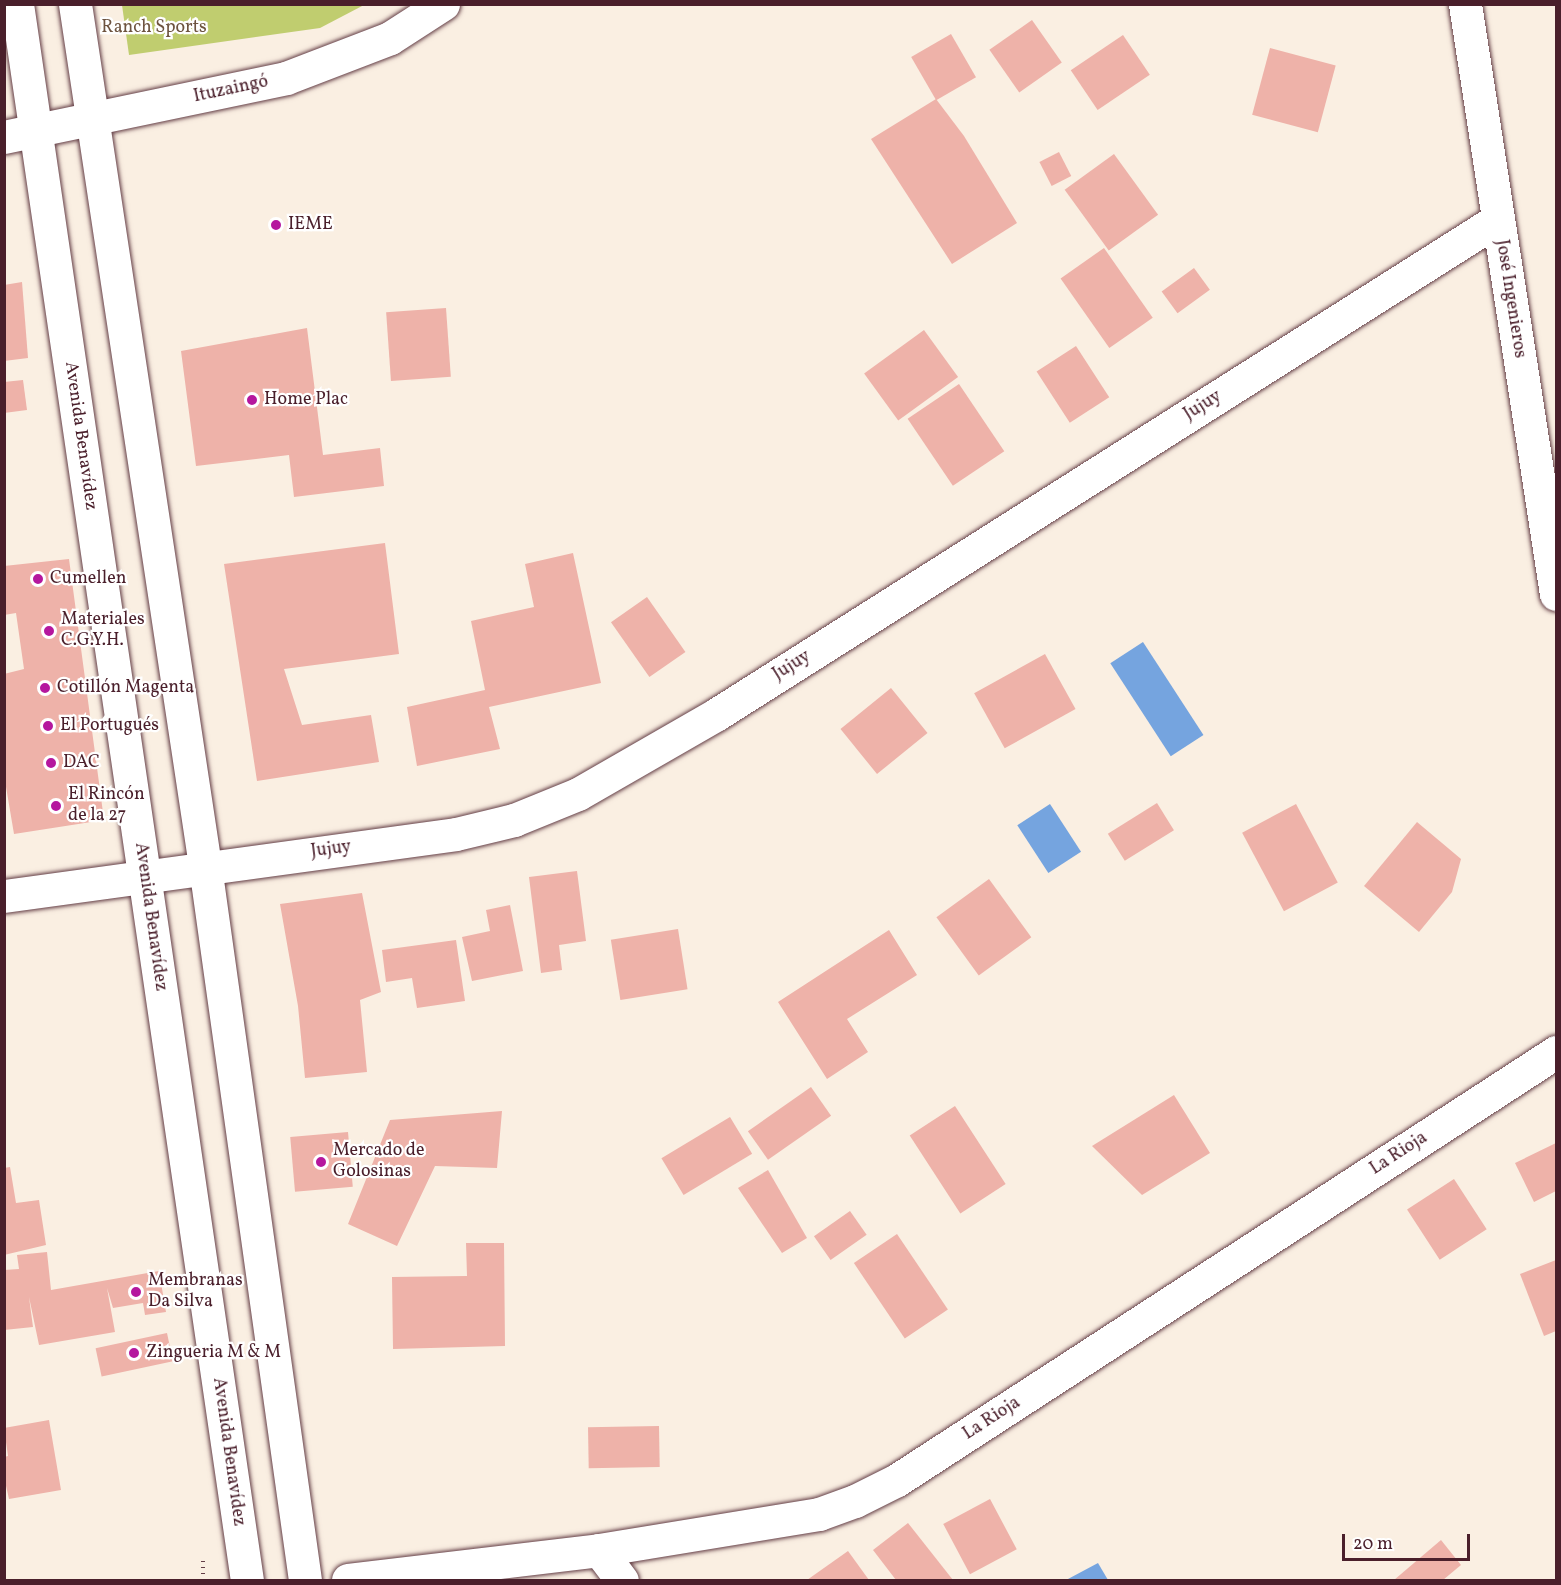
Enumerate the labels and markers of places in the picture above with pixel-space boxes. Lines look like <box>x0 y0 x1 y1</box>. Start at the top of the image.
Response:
place label: IEME <box>288 214 333 236</box>
marker: IEME <box>269 218 283 232</box>
place label: Home Plac <box>264 389 348 411</box>
marker: Home Plac <box>245 393 259 407</box>
place label: Cumellen <box>50 568 126 590</box>
marker: Cumellen <box>31 572 45 586</box>
place label: Materiales C.G.Y.H. <box>61 610 145 652</box>
marker: Materiales C.G.Y.H. <box>42 624 56 638</box>
place label: Cotillón Magenta <box>57 677 194 699</box>
marker: Cotillón Magenta <box>38 681 52 695</box>
place label: El Portugués <box>60 715 159 737</box>
marker: El Portugués <box>41 719 55 733</box>
place label: DAC <box>63 752 100 774</box>
marker: DAC <box>44 756 58 770</box>
place label: El Rincón de la 27 <box>68 785 145 828</box>
marker: El Rincón de la 27 <box>49 799 63 813</box>
place label: Mercado de Golosinas <box>333 1141 424 1184</box>
marker: Mercado de Golosinas <box>314 1155 328 1169</box>
place label: Membranas Da Silva <box>148 1271 243 1314</box>
marker: Membranas Da Silva <box>129 1285 143 1299</box>
place label: Zingueria M & M <box>146 1342 281 1364</box>
marker: Zingueria M & M <box>127 1346 141 1360</box>

